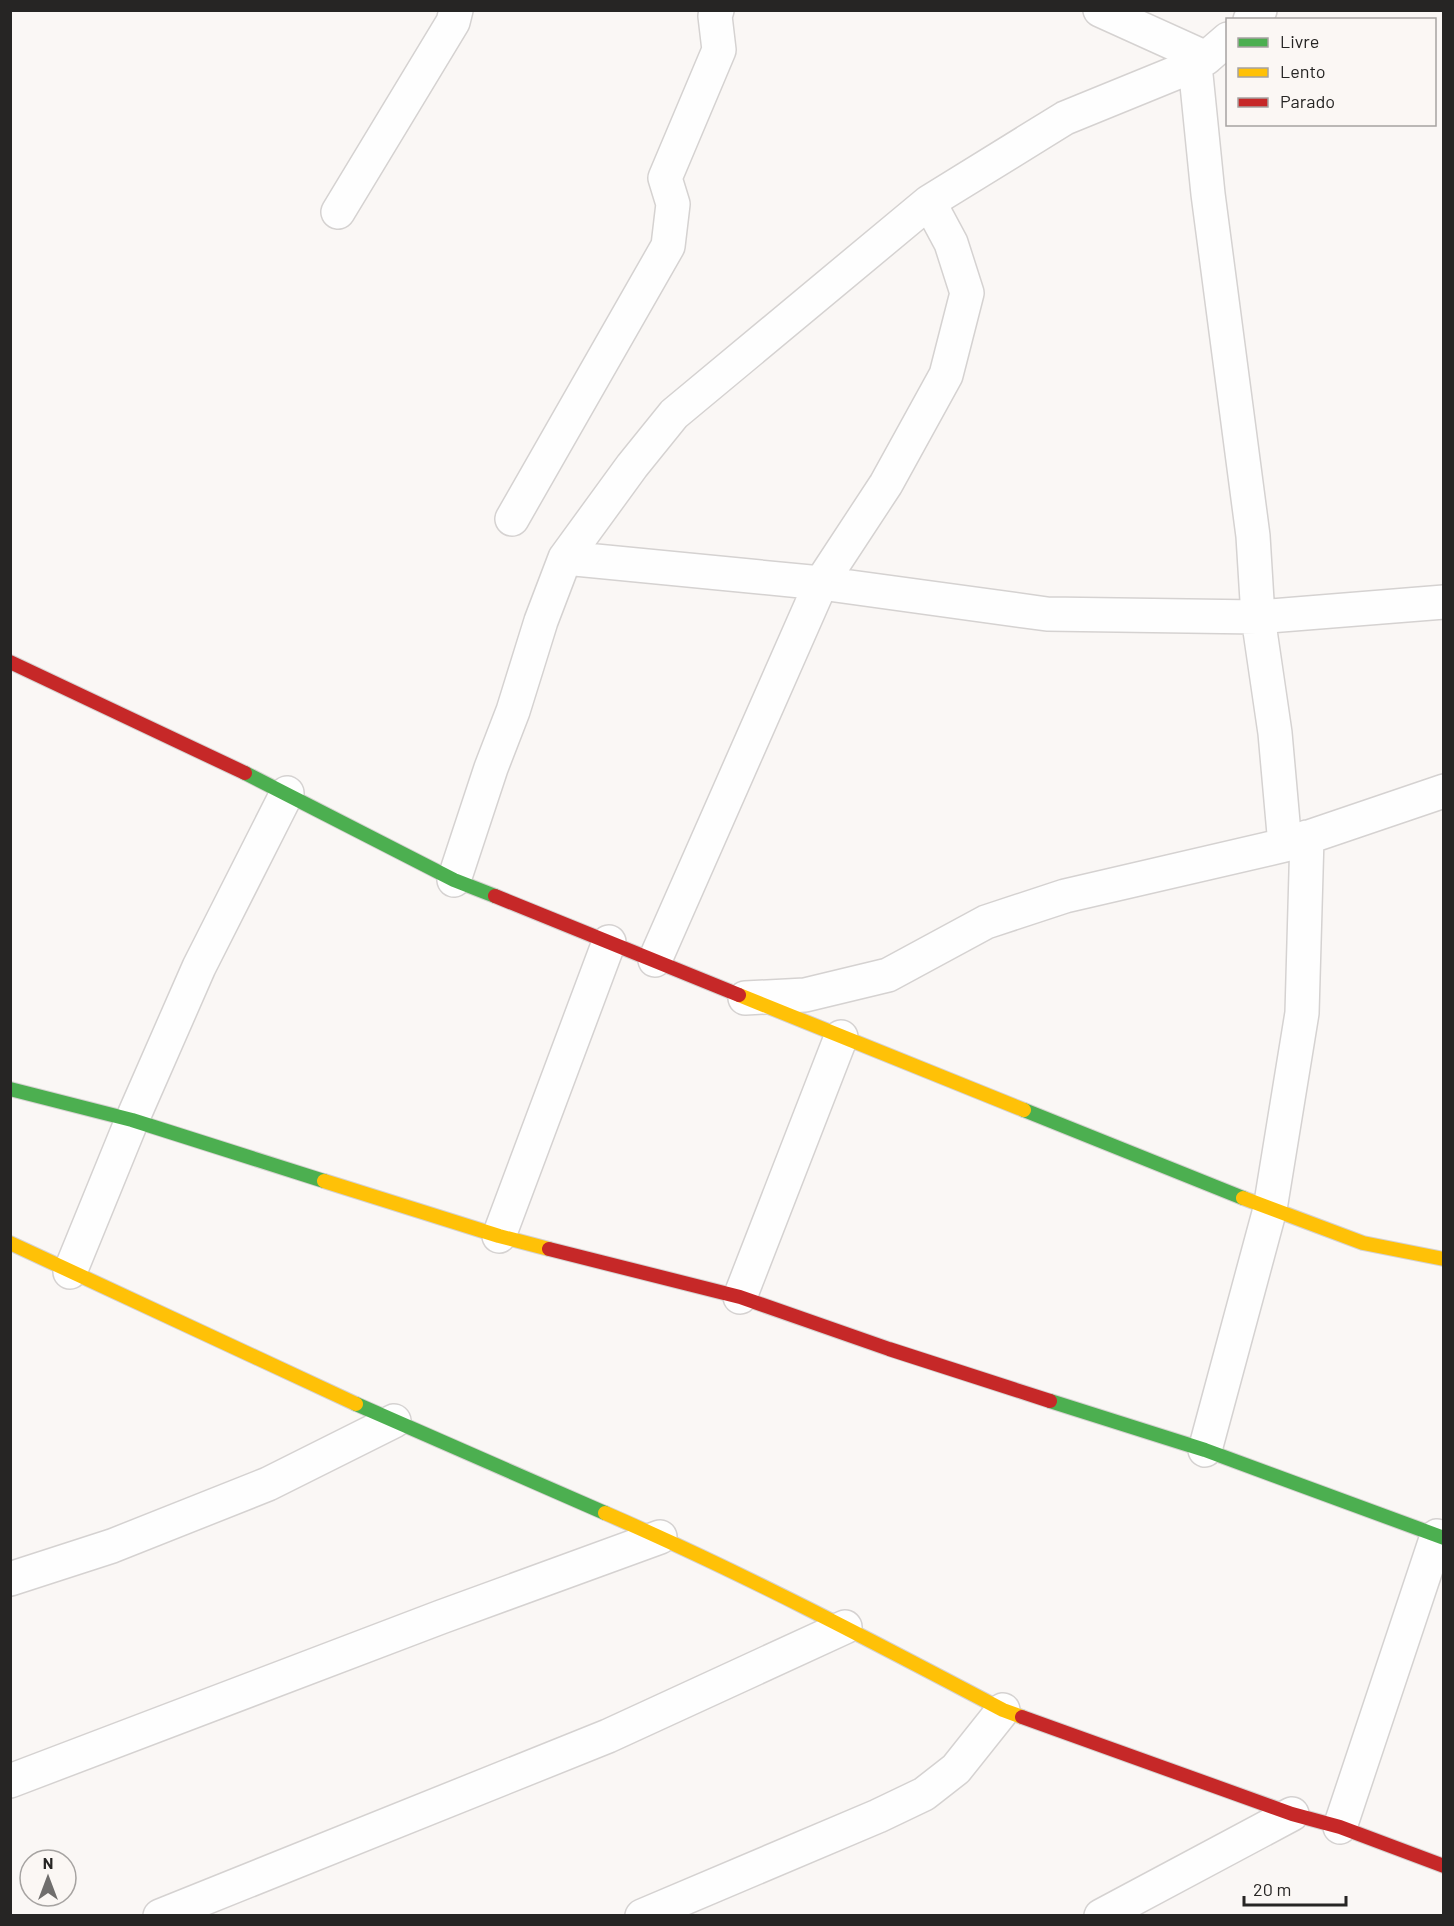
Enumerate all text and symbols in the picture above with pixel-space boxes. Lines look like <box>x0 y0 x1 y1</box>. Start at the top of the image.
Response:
legend <box>1226 18 1436 126</box>
text: Livre <box>1280 30 1319 52</box>
text: Lento <box>1280 60 1326 82</box>
text: Parado <box>1280 90 1335 112</box>
north arrow <box>18 1848 78 1908</box>
text: N <box>43 1853 53 1872</box>
scale bar <box>1244 1869 1346 1907</box>
text: 20 m <box>1253 1878 1291 1900</box>

